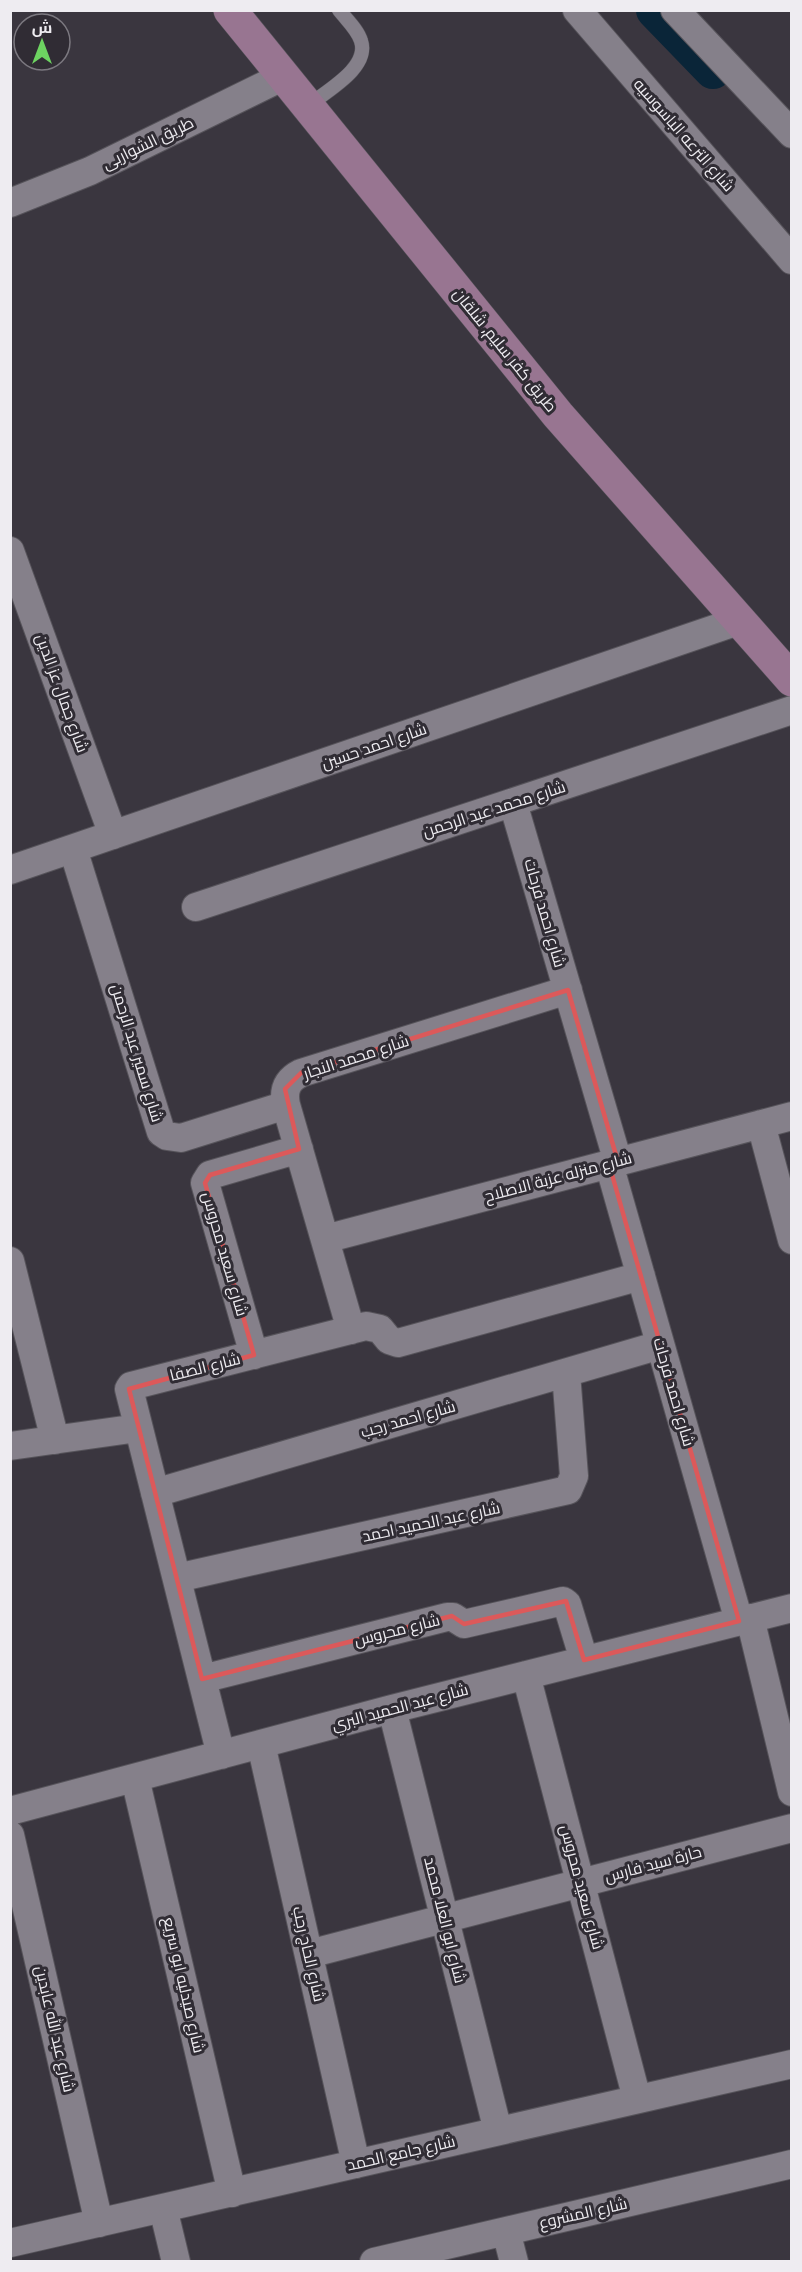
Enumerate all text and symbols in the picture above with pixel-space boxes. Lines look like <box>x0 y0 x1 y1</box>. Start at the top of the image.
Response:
north arrow <box>12 12 72 72</box>
text: ش <box>32 18 52 37</box>
street label: شارع الترعه الباسوسيه <box>628 75 738 197</box>
street label: طريق الشواربى <box>99 113 197 174</box>
street label: طريق كفر سليم, شلقان <box>448 284 561 417</box>
street label: شارع جمال عز الدين <box>30 631 92 756</box>
street label: شارع احمد حسين <box>319 719 430 775</box>
street label: شارع محمد عبد الرحمن <box>420 777 569 843</box>
street label: شارع احمد فرحات <box>518 856 570 970</box>
street label: شارع سمير عبد الرحمن <box>105 982 167 1125</box>
street label: شارع محمد النجار <box>300 1031 412 1085</box>
street label: شارع منزله عزبة الاصلاح <box>482 1148 634 1208</box>
street label: شارع سعيد محروس <box>196 1190 252 1319</box>
street label: شارع احمد فرحات <box>647 1335 699 1449</box>
street label: شارع الصفا <box>168 1349 243 1387</box>
street label: شارع احمد رجب <box>358 1396 458 1444</box>
street label: شارع عبد الحميد احمد <box>360 1498 502 1548</box>
street label: شارع محروس <box>352 1610 442 1652</box>
street label: شارع عبد الحميد البري <box>330 1680 471 1738</box>
street label: شارع سعيد محروس <box>554 1823 608 1952</box>
street label: حارة سيد فارس <box>602 1842 704 1887</box>
street label: شارع ابو العلا محمد <box>418 1855 470 1986</box>
street label: شارع الحاج رجب <box>287 1904 329 2004</box>
street label: شارع صيدليه ابو سريع <box>157 1915 209 2055</box>
street label: شارع عبد الله عابدين <box>29 1964 80 2095</box>
street label: شارع جامع الحمد <box>345 2131 457 2177</box>
street label: شارع المشروع <box>537 2194 630 2234</box>

